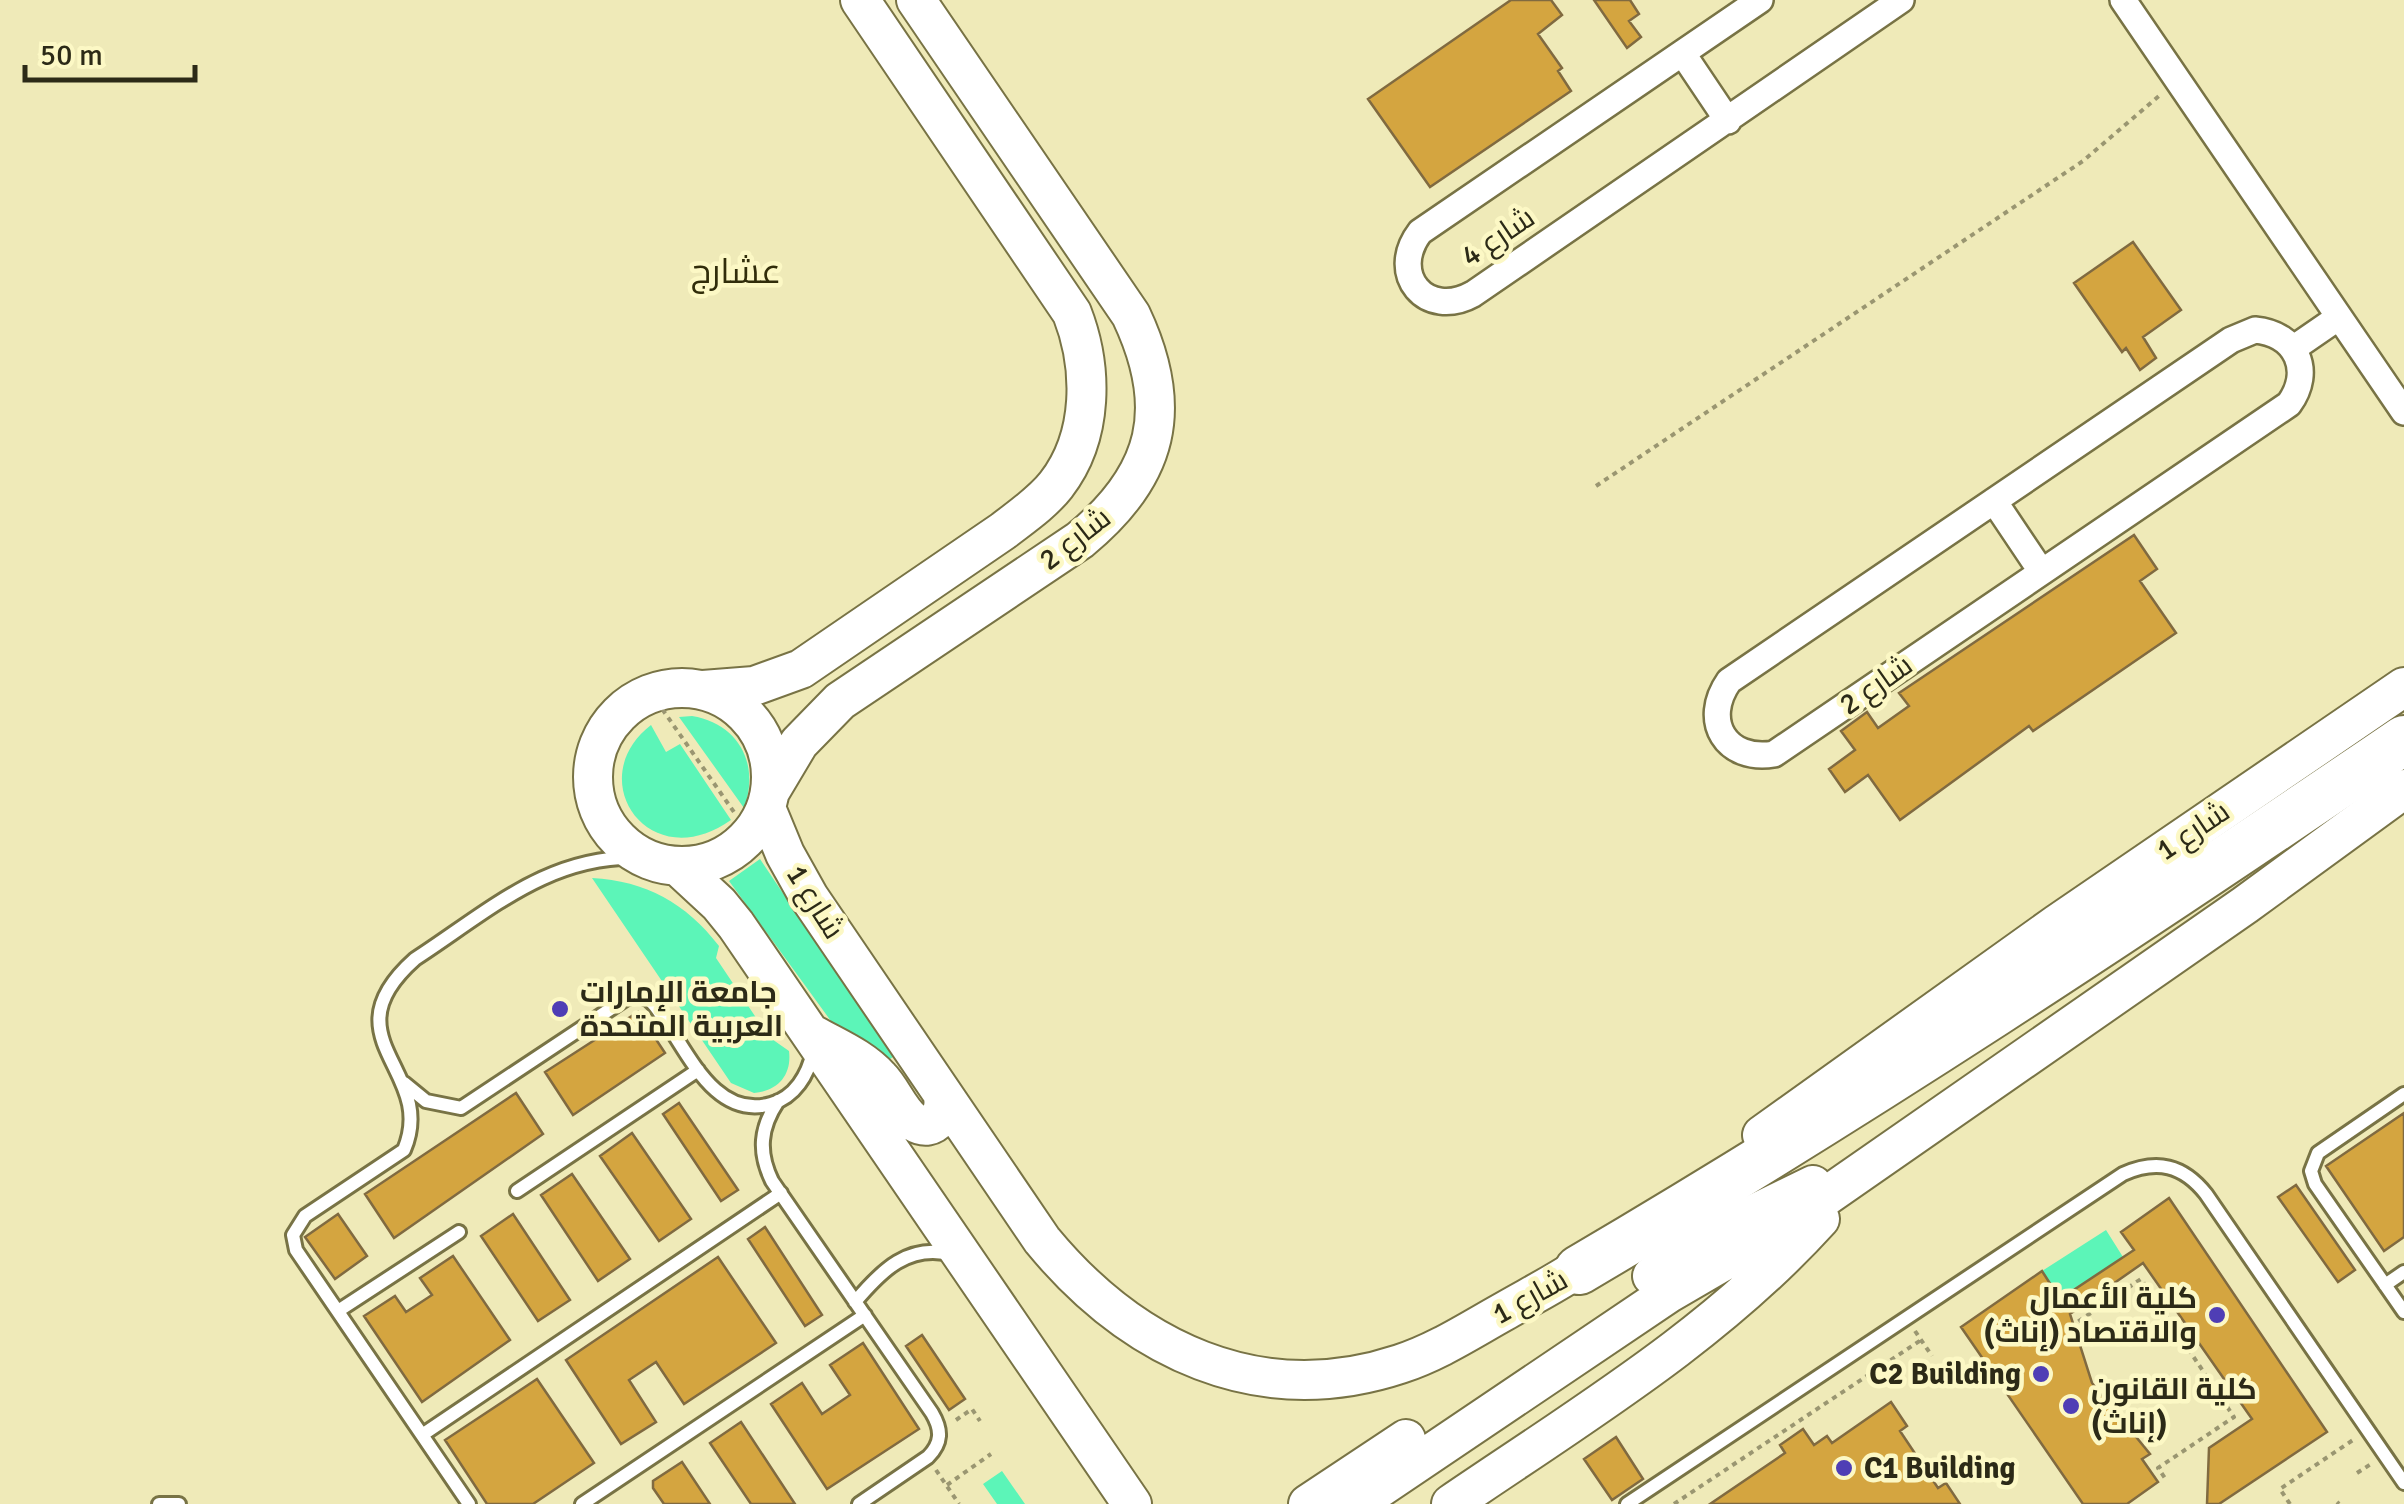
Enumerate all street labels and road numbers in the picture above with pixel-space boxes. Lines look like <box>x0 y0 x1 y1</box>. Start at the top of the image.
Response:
street label: شارع 4 <box>1454 199 1542 276</box>
street label: شارع 2 <box>1032 500 1119 579</box>
street label: شارع 2 <box>1832 647 1920 724</box>
street label: شارع 1 <box>2149 793 2237 870</box>
street label: شارع 1 <box>777 858 852 947</box>
street label: شارع 1 <box>1486 1261 1575 1334</box>

